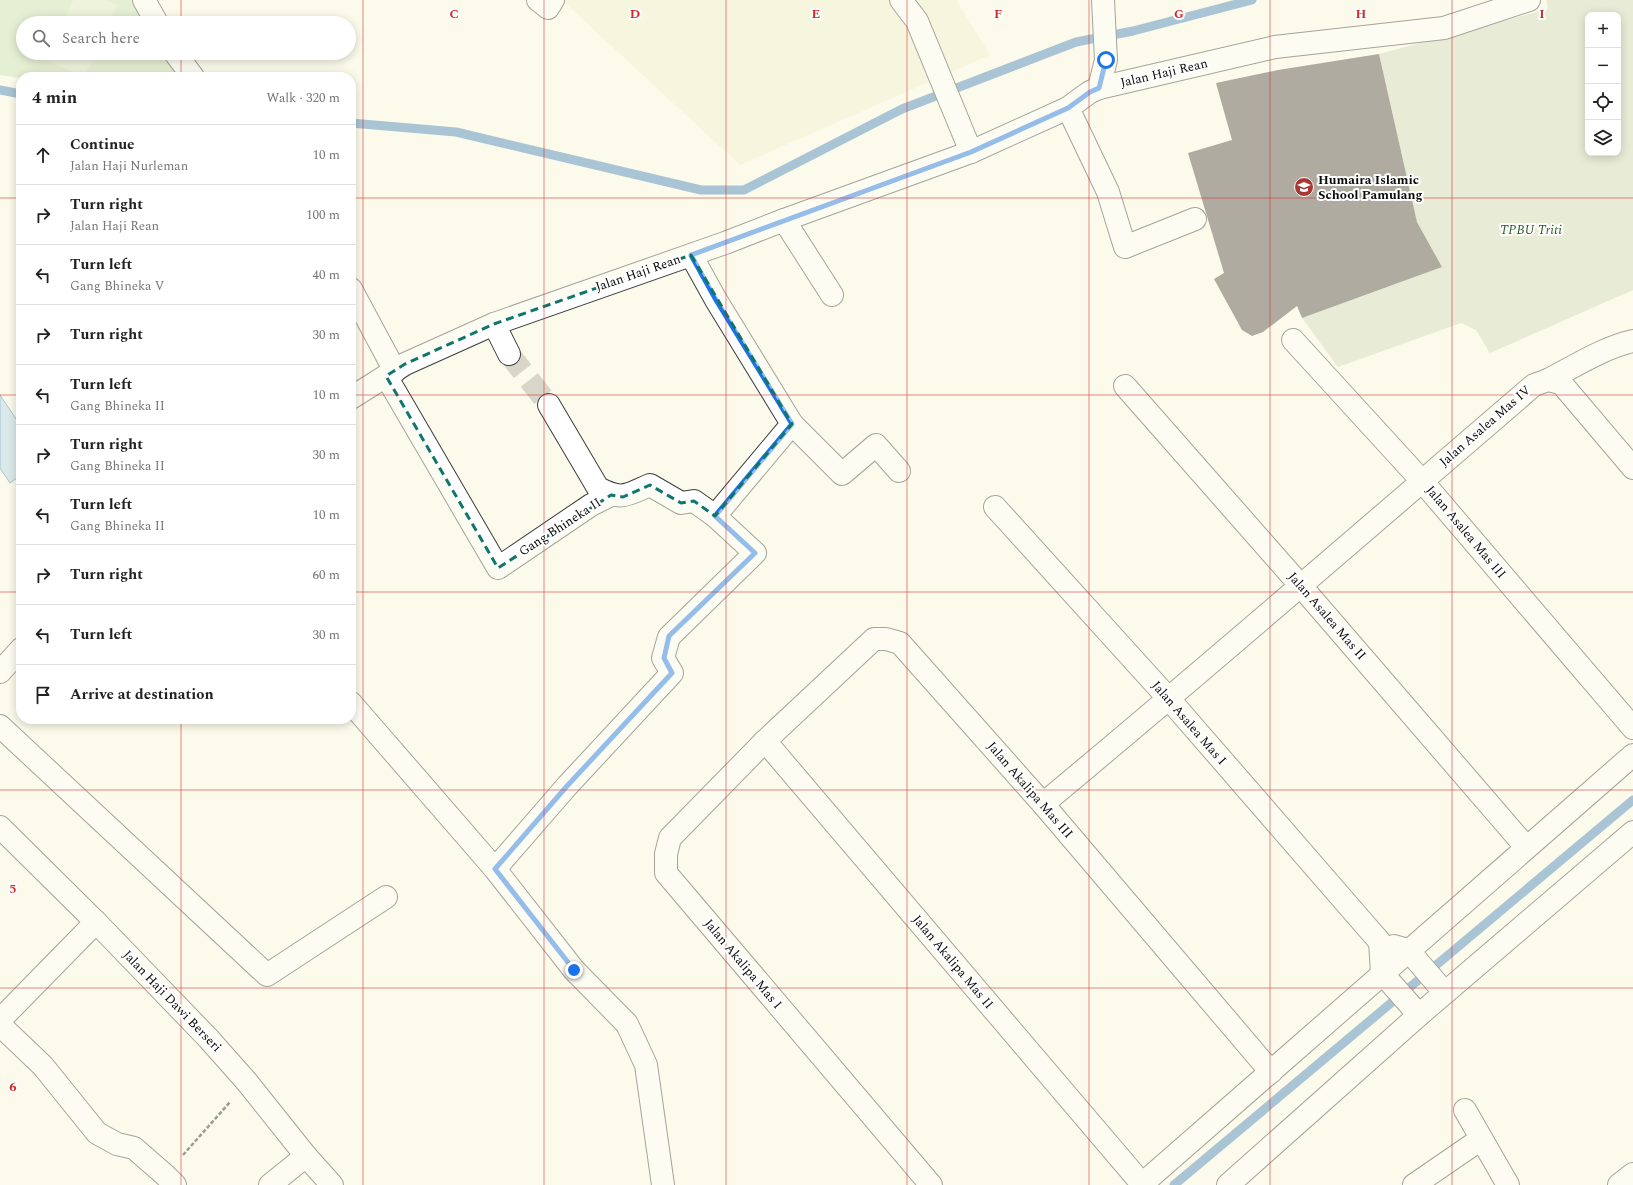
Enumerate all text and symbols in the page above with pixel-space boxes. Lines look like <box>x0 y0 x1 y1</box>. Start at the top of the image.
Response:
text: C <box>449 4 459 24</box>
text: D <box>630 4 640 24</box>
text: E <box>812 4 821 24</box>
text: F <box>994 4 1002 24</box>
text: G <box>1174 4 1184 24</box>
text: H <box>1356 4 1367 24</box>
text: I <box>1539 4 1545 24</box>
map controls <box>1585 12 1621 156</box>
button: + <box>1585 12 1621 48</box>
search box <box>16 16 356 60</box>
icon: search <box>30 27 52 49</box>
text: Search here <box>62 27 140 50</box>
button: − <box>1585 48 1621 84</box>
route start <box>1097 51 1115 69</box>
street label: Jalan Haji Rean <box>1118 53 1210 93</box>
button: locate <box>1585 84 1621 120</box>
text: 4 min <box>32 85 77 111</box>
text: Walk · 320 m <box>266 88 340 108</box>
button: layers <box>1585 120 1621 156</box>
text: Continue <box>70 133 135 156</box>
icon: ahead <box>32 144 54 166</box>
text: 10 m <box>313 145 340 165</box>
text: Jalan Haji Nurleman <box>70 156 188 176</box>
place label: Humaira Islamic School Pamulang <box>1318 170 1423 205</box>
school or university icon: Humaira Islamic School Pamulang <box>1293 176 1315 198</box>
text: Turn right <box>70 193 143 216</box>
icon: right <box>32 204 54 226</box>
text: 100 m <box>306 205 340 225</box>
text: Jalan Haji Rean <box>70 216 159 236</box>
park label: TPBU Triti <box>1500 220 1562 240</box>
street label: Jalan Haji Rean <box>593 249 684 297</box>
text: Turn left <box>70 253 132 276</box>
icon: left <box>32 264 54 286</box>
text: 40 m <box>313 265 340 285</box>
text: Gang Bhineka V <box>70 276 164 296</box>
text: Turn right <box>70 323 143 346</box>
icon: right <box>32 324 54 346</box>
text: 30 m <box>313 325 340 345</box>
text: Turn left <box>70 373 132 396</box>
street label: Jalan Asalea Mas IV <box>1435 380 1535 471</box>
icon: left <box>32 384 54 406</box>
text: 10 m <box>313 385 340 405</box>
text: Gang Bhineka II <box>70 396 165 416</box>
text: Turn right <box>70 433 143 456</box>
icon: right <box>32 444 54 466</box>
text: 30 m <box>313 445 340 465</box>
text: Gang Bhineka II <box>70 456 165 476</box>
street label: Jalan Asalea Mas III <box>1421 481 1511 583</box>
text: Turn left <box>70 493 132 516</box>
street label: Gang Bhineka II <box>515 493 605 561</box>
icon: left <box>32 504 54 526</box>
text: 10 m <box>313 505 340 525</box>
text: Gang Bhineka II <box>70 516 165 536</box>
text: Turn right <box>70 563 143 586</box>
icon: right <box>32 564 54 586</box>
text: 60 m <box>313 565 340 585</box>
street label: Jalan Asalea Mas II <box>1283 568 1371 664</box>
text: Turn left <box>70 623 132 646</box>
icon: left <box>32 624 54 646</box>
text: 30 m <box>313 625 340 645</box>
street label: Jalan Asalea Mas I <box>1147 676 1231 770</box>
text: Arrive at destination <box>70 683 214 706</box>
icon: arrive <box>32 684 54 706</box>
street label: Jalan Akalipa Mas III <box>982 737 1078 843</box>
text: 5 <box>9 879 17 899</box>
street label: Jalan Akalipa Mas II <box>908 910 998 1014</box>
street label: Jalan Akalipa Mas I <box>699 914 787 1014</box>
street label: Jalan Haji Dawi Berseri <box>118 945 226 1057</box>
route end <box>565 961 583 979</box>
text: 6 <box>9 1077 17 1097</box>

